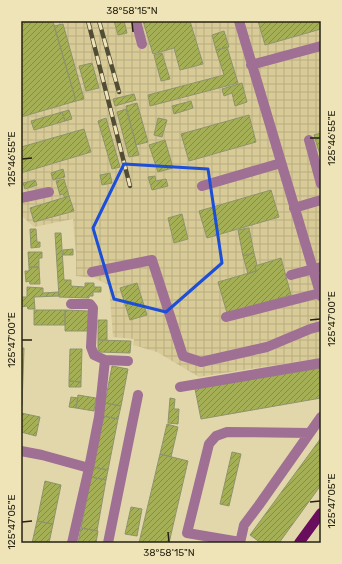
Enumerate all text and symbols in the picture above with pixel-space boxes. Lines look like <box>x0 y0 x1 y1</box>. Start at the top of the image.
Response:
text: 38°58'15"N <box>106 5 158 17</box>
text: 125°46'55"E <box>326 110 338 166</box>
text: 125°46'55"E <box>6 131 18 187</box>
text: 125°47'00"E <box>326 291 338 347</box>
text: 125°47'00"E <box>6 312 18 368</box>
text: 125°47'05"E <box>326 474 338 528</box>
text: 125°47'05"E <box>6 495 18 549</box>
text: 38°58'15"N <box>143 547 195 559</box>

